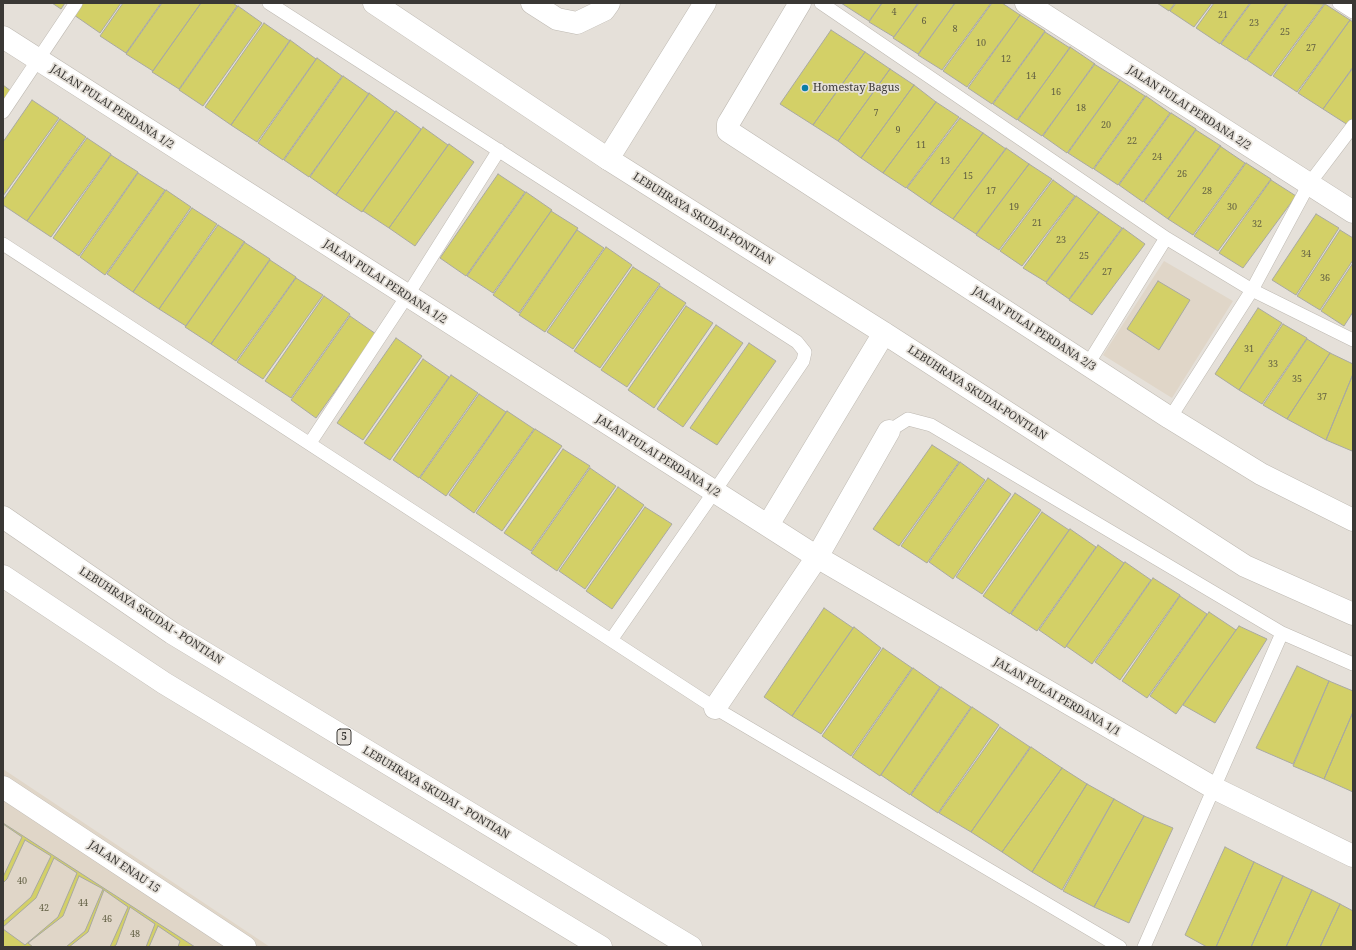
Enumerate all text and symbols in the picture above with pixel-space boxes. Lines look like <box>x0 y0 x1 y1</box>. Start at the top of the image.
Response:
house number: 4 <box>891 7 897 17</box>
house number: 21 <box>1218 10 1228 20</box>
house number: 6 <box>921 16 927 26</box>
house number: 23 <box>1249 18 1259 28</box>
house number: 8 <box>952 24 958 34</box>
house number: 25 <box>1280 27 1290 37</box>
house number: 10 <box>976 38 986 48</box>
house number: 27 <box>1306 43 1316 53</box>
house number: 12 <box>1001 54 1011 64</box>
street label: JALAN PULAI PERDANA 1/2 <box>48 62 176 152</box>
street label: JALAN PULAI PERDANA 2/2 <box>1125 63 1253 153</box>
house number: 14 <box>1026 71 1036 81</box>
place label: Homestay Bagus <box>813 81 899 95</box>
marker: Homestay Bagus <box>800 83 810 93</box>
house number: 16 <box>1051 87 1061 97</box>
house number: 18 <box>1076 103 1086 113</box>
house number: 7 <box>873 108 879 118</box>
house number: 20 <box>1101 120 1111 130</box>
house number: 9 <box>895 125 901 135</box>
house number: 22 <box>1127 136 1137 146</box>
house number: 11 <box>916 140 926 150</box>
house number: 24 <box>1152 152 1162 162</box>
house number: 13 <box>940 156 950 166</box>
house number: 26 <box>1177 169 1187 179</box>
street label: LEBUHRAYA SKUDAI-PONTIAN <box>630 170 776 268</box>
house number: 15 <box>963 171 973 181</box>
house number: 17 <box>986 186 996 196</box>
house number: 28 <box>1202 186 1212 196</box>
house number: 19 <box>1009 202 1019 212</box>
house number: 30 <box>1227 202 1237 212</box>
house number: 21 <box>1032 218 1042 228</box>
house number: 32 <box>1252 219 1262 229</box>
house number: 23 <box>1056 235 1066 245</box>
street label: JALAN PULAI PERDANA 1/2 <box>321 237 449 327</box>
house number: 34 <box>1301 249 1311 259</box>
house number: 25 <box>1079 251 1089 261</box>
house number: 27 <box>1102 267 1112 277</box>
house number: 36 <box>1320 273 1330 283</box>
street label: JALAN PULAI PERDANA 2/3 <box>970 284 1098 374</box>
street label: LEBUHRAYA SKUDAI-PONTIAN <box>905 343 1049 443</box>
house number: 31 <box>1244 344 1254 354</box>
house number: 33 <box>1268 359 1278 369</box>
house number: 35 <box>1292 374 1302 384</box>
house number: 37 <box>1317 392 1327 402</box>
street label: JALAN PULAI PERDANA 1/2 <box>593 412 723 500</box>
street label: LEBUHRAYA SKUDAI - PONTIAN <box>77 564 225 668</box>
street label: JALAN PULAI PERDANA 1/1 <box>991 655 1123 739</box>
road number: 5 <box>337 729 351 745</box>
street label: LEBUHRAYA SKUDAI - PONTIAN <box>360 744 512 842</box>
street label: JALAN ENAU 15 <box>86 838 162 896</box>
house number: 40 <box>17 876 27 886</box>
house number: 44 <box>78 898 88 908</box>
house number: 42 <box>39 903 49 913</box>
house number: 46 <box>102 914 112 924</box>
house number: 48 <box>130 929 140 939</box>

